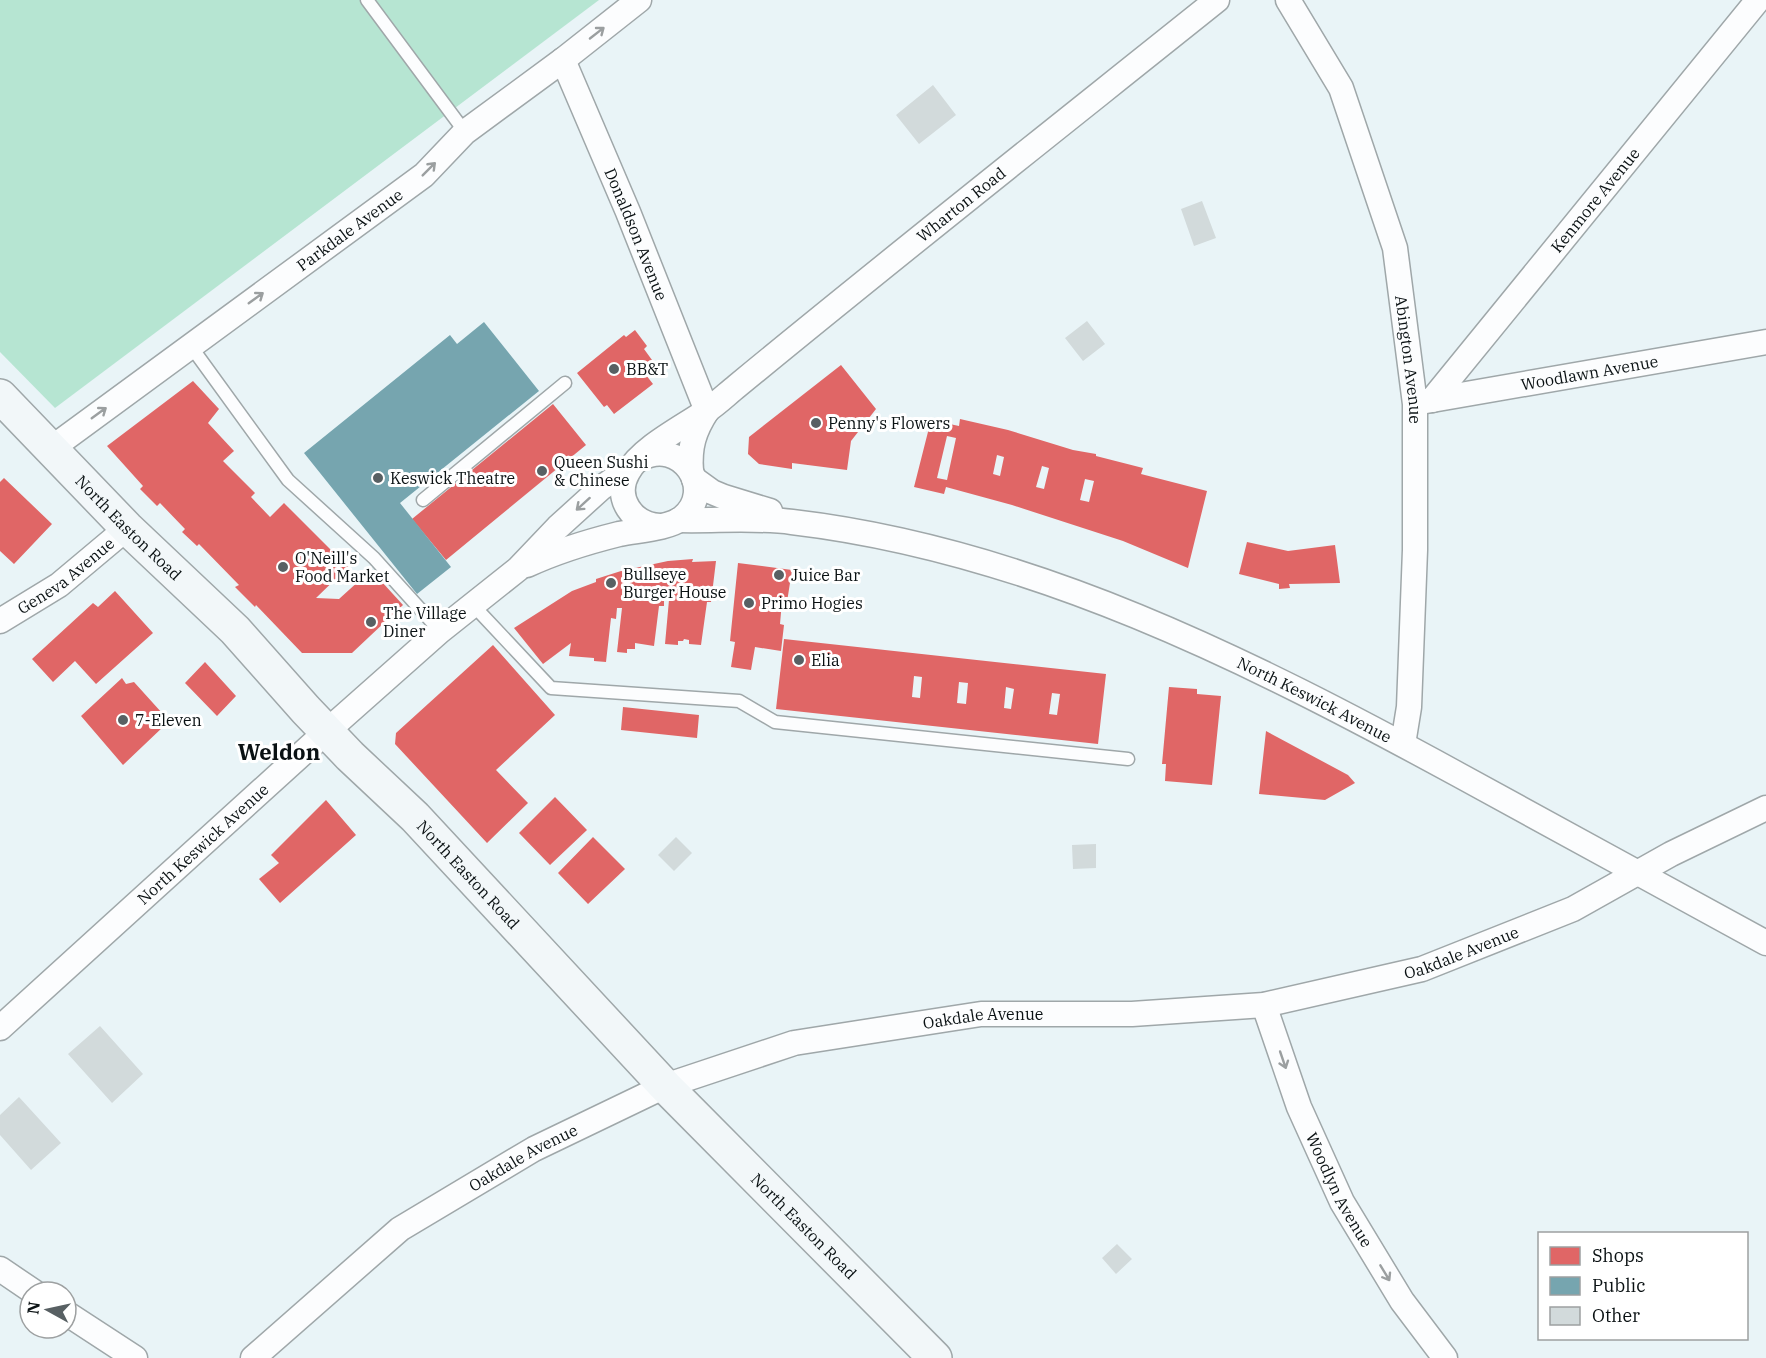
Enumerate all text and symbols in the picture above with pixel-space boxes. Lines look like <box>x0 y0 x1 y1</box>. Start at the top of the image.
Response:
one-way arrow <box>589 27 605 40</box>
street label: Kenmore Avenue <box>1546 143 1644 257</box>
one-way arrow <box>422 161 437 176</box>
street label: Wharton Road <box>913 163 1010 246</box>
street label: Donaldson Avenue <box>600 165 672 303</box>
street label: Parkdale Avenue <box>293 184 406 275</box>
one-way arrow <box>247 291 263 304</box>
street label: Abington Avenue <box>1391 294 1425 424</box>
street label: Woodlawn Avenue <box>1519 351 1660 394</box>
place label: BB&T <box>626 359 668 379</box>
marker: BB&T <box>607 362 621 376</box>
one-way arrow <box>90 407 106 419</box>
place label: Penny's Flowers <box>828 413 950 433</box>
marker: Penny's Flowers <box>809 416 823 430</box>
place label: Queen Sushi & Chinese <box>554 452 649 490</box>
marker: Queen Sushi & Chinese <box>535 464 549 478</box>
place label: Keswick Theatre <box>390 468 515 488</box>
street label: North Easton Road <box>71 471 186 585</box>
marker: Keswick Theatre <box>371 471 385 485</box>
one-way arrow <box>576 497 591 511</box>
street label: Geneva Avenue <box>14 533 118 618</box>
place label: O'Neill's Food Market <box>295 548 390 586</box>
marker: O'Neill's Food Market <box>276 560 290 574</box>
place label: Bullseye Burger House <box>623 564 726 602</box>
place label: Juice Bar <box>791 565 860 585</box>
marker: Juice Bar <box>772 568 786 582</box>
marker: Bullseye Burger House <box>604 576 618 590</box>
place label: Primo Hogies <box>761 593 863 613</box>
marker: Primo Hogies <box>742 596 756 610</box>
place label: The Village Diner <box>383 603 467 641</box>
marker: The Village Diner <box>364 615 378 629</box>
place label: Elia <box>811 650 840 670</box>
street label: North Keswick Avenue <box>1234 652 1395 747</box>
marker: Elia <box>792 653 806 667</box>
place label: 7-Eleven <box>135 710 202 730</box>
marker: 7-Eleven <box>116 713 130 727</box>
district label: Weldon <box>238 737 320 766</box>
street label: North Keswick Avenue <box>133 779 273 908</box>
street label: North Easton Road <box>413 816 524 933</box>
street label: Oakdale Avenue <box>1402 922 1521 983</box>
street label: Oakdale Avenue <box>921 1004 1043 1033</box>
one-way arrow <box>1278 1050 1289 1069</box>
street label: Oakdale Avenue <box>465 1120 581 1196</box>
street label: Woodlyn Avenue <box>1302 1129 1377 1251</box>
street label: North Easton Road <box>747 1169 861 1283</box>
legend <box>1538 1232 1748 1340</box>
text: Shops <box>1592 1244 1644 1267</box>
one-way arrow <box>1380 1264 1392 1281</box>
text: Public <box>1592 1274 1646 1297</box>
north arrow <box>18 1280 78 1340</box>
text: N <box>22 1300 44 1316</box>
text: Other <box>1592 1304 1640 1327</box>

